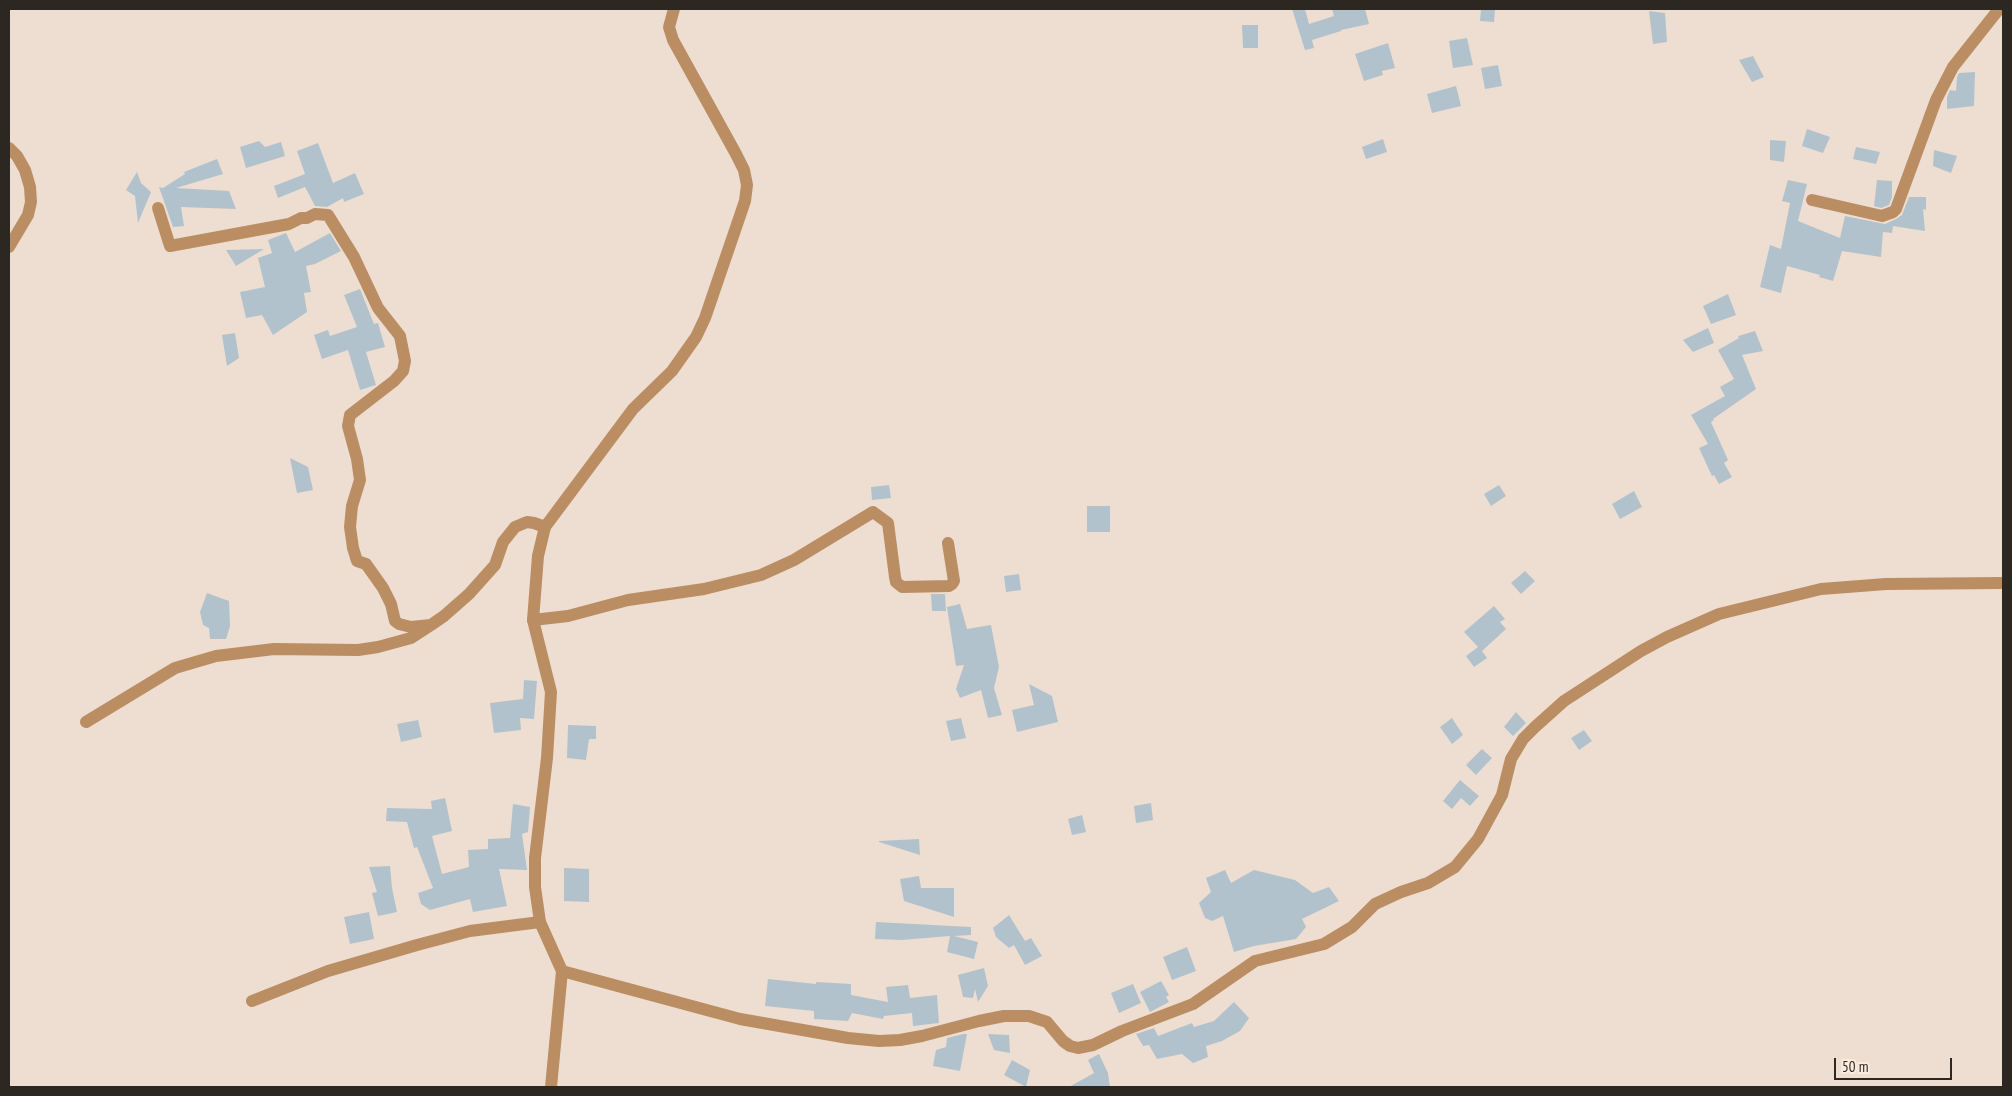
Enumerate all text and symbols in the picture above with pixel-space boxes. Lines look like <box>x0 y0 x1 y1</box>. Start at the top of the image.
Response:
scale bar <box>1837 1048 1954 1080</box>
text: 50 m <box>1842 1057 1868 1076</box>

